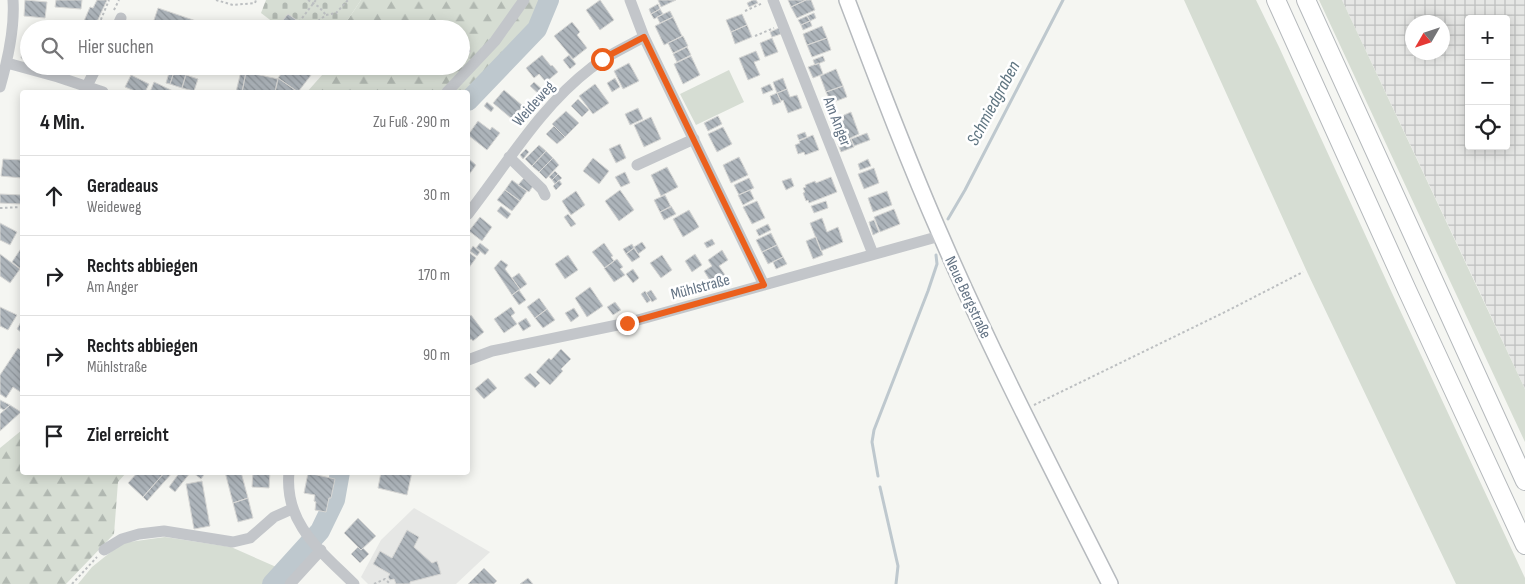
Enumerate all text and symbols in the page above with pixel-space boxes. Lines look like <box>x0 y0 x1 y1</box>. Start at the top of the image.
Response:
north arrow <box>1405 15 1450 60</box>
map controls <box>1465 15 1510 150</box>
button: + <box>1465 15 1510 60</box>
search box <box>20 20 470 75</box>
icon: search <box>38 34 66 62</box>
text: Hier suchen <box>78 36 154 59</box>
route start <box>591 48 614 71</box>
water label: Schmiedgraben <box>962 57 1025 149</box>
button: − <box>1465 60 1510 105</box>
street label: Weideweg <box>509 77 559 131</box>
street label: Am Anger <box>818 93 855 149</box>
button: locate <box>1465 105 1510 150</box>
text: 4 Min. <box>40 110 85 135</box>
text: Zu Fuß · 290 m <box>373 113 450 132</box>
text: Geradeaus <box>87 175 158 198</box>
icon: ahead <box>40 182 68 210</box>
text: 30 m <box>423 186 450 205</box>
text: Weideweg <box>87 198 141 217</box>
street label: Neue Bergstraße <box>940 253 995 342</box>
text: Rechts abbiegen <box>87 255 198 278</box>
icon: right <box>40 262 68 290</box>
text: 170 m <box>418 266 450 285</box>
street label: Mühlstraße <box>669 270 732 304</box>
text: Am Anger <box>87 278 138 297</box>
route end <box>616 312 639 335</box>
text: Rechts abbiegen <box>87 335 198 358</box>
icon: right <box>40 342 68 370</box>
text: 90 m <box>423 346 450 365</box>
text: Mühlstraße <box>87 358 147 377</box>
icon: arrive <box>40 422 68 450</box>
text: Ziel erreicht <box>87 424 169 447</box>

